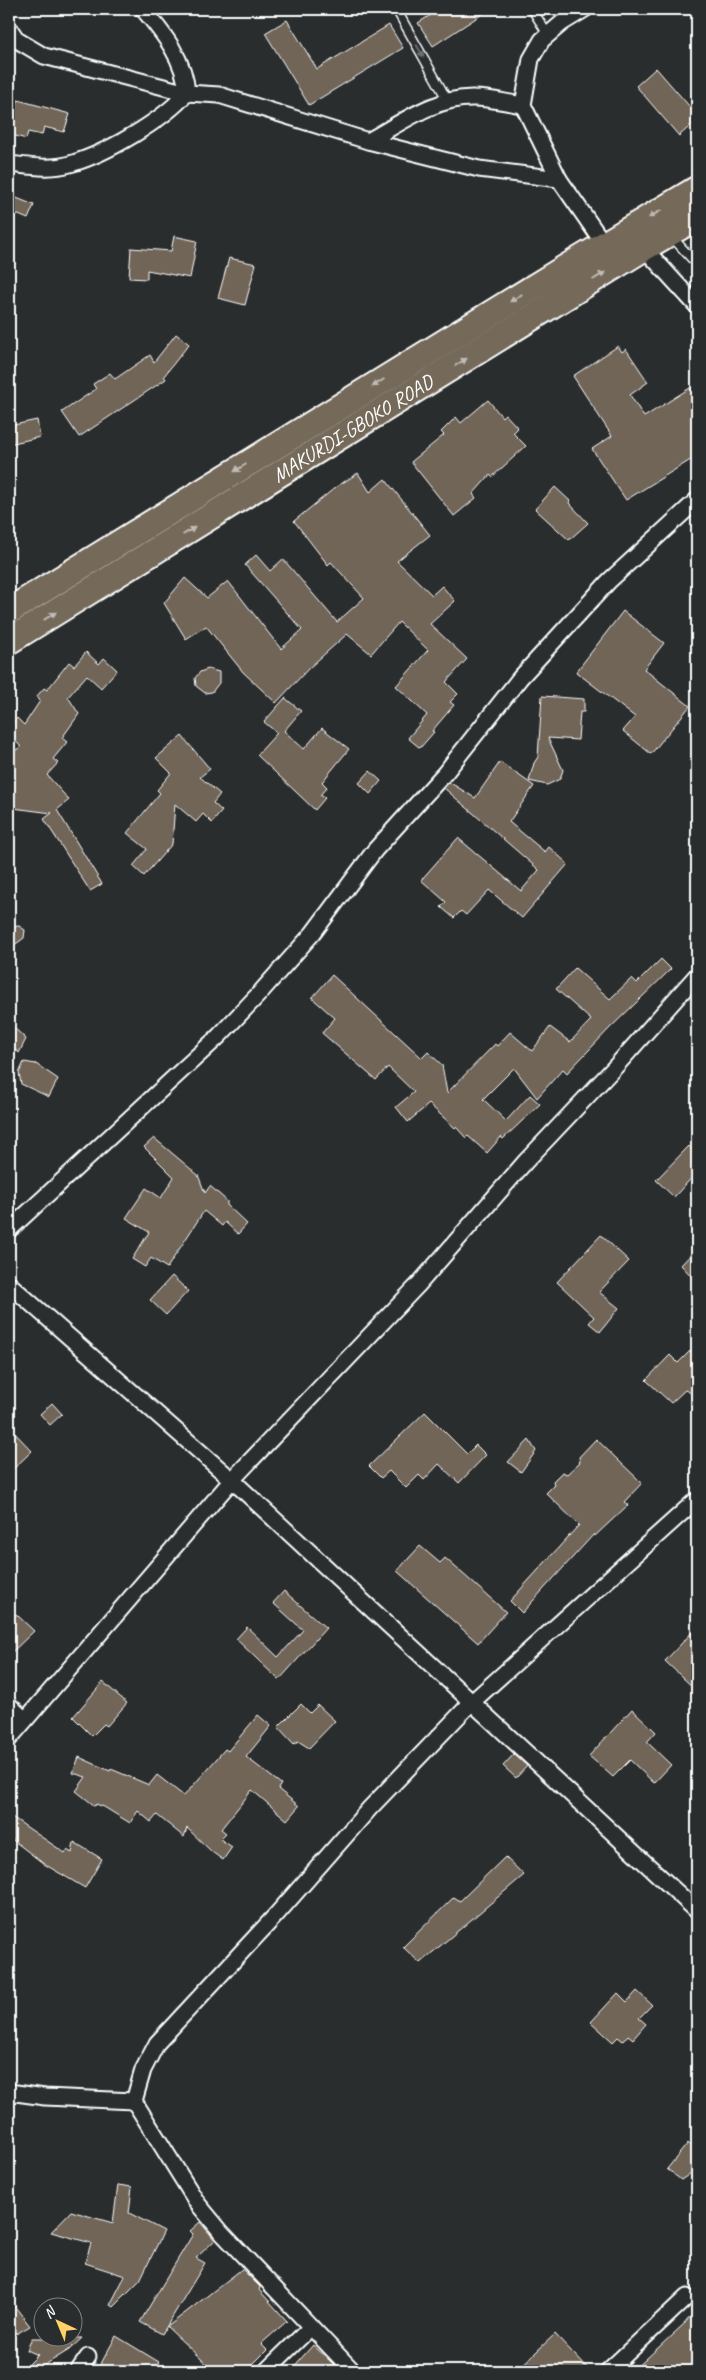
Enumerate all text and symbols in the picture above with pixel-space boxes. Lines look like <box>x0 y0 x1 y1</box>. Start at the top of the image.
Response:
one-way arrow <box>415 45 424 58</box>
one-way arrow <box>649 209 662 218</box>
one-way arrow <box>592 271 605 281</box>
one-way arrow <box>510 293 523 302</box>
one-way arrow <box>454 357 467 367</box>
street label: MAKURDI-GBOKO ROAD <box>267 368 439 488</box>
one-way arrow <box>371 378 384 388</box>
one-way arrow <box>233 464 246 473</box>
one-way arrow <box>182 526 195 535</box>
one-way arrow <box>44 611 57 620</box>
north arrow <box>32 2298 82 2348</box>
text: N <box>40 2302 60 2322</box>

